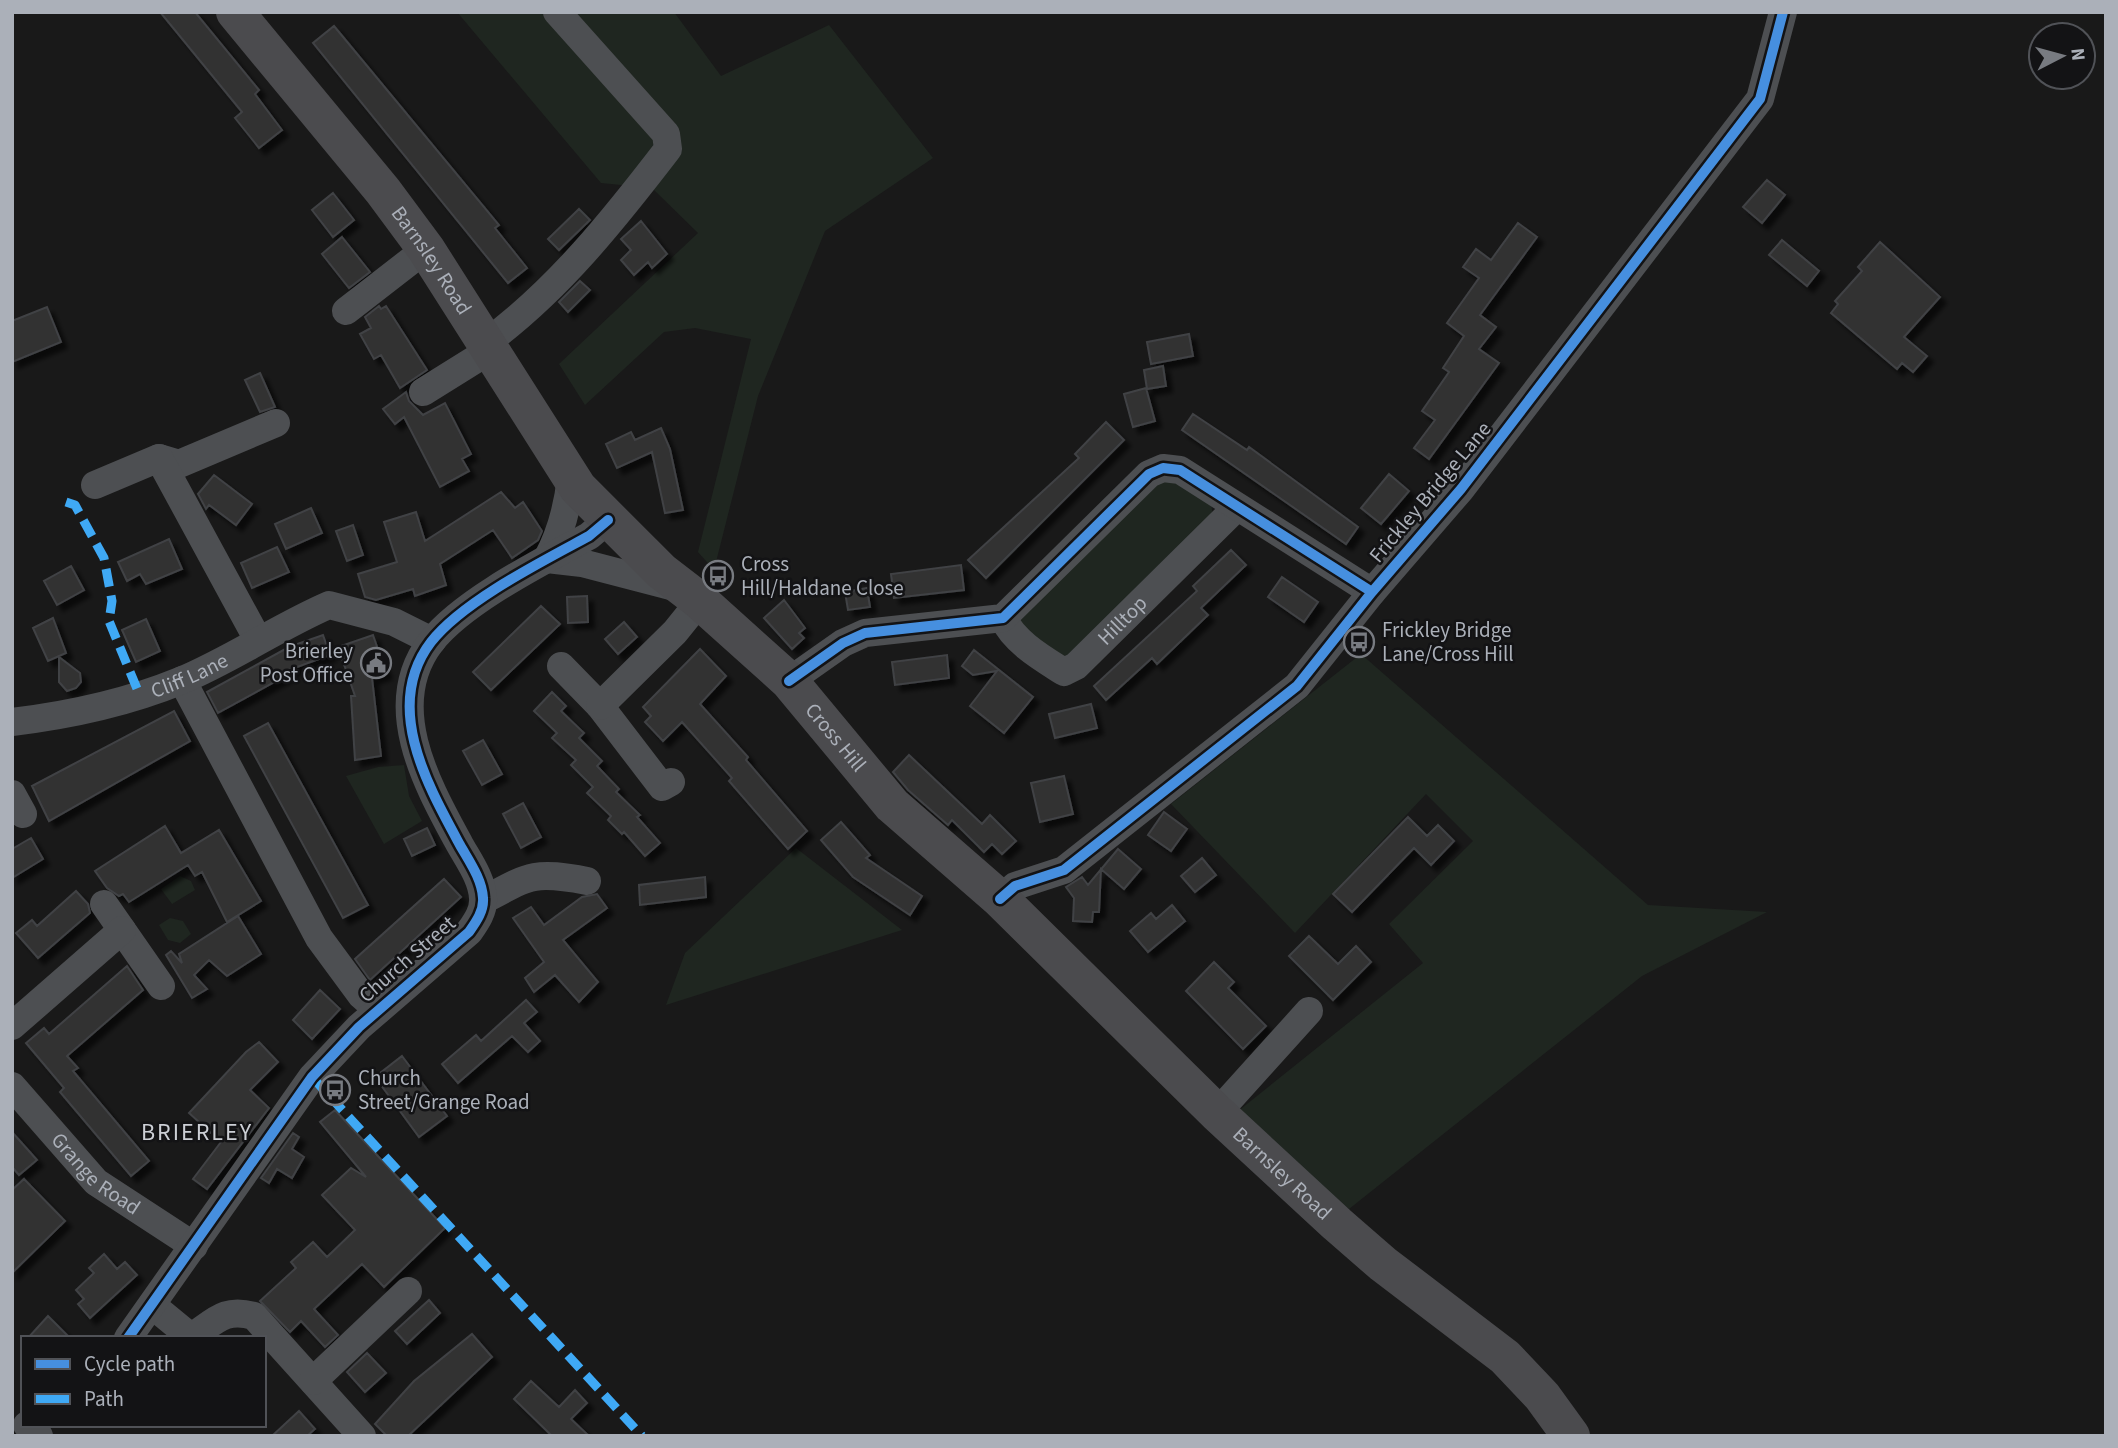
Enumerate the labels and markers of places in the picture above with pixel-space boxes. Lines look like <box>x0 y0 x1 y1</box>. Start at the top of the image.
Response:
place label: Cross Hill/Haldane Close <box>741 549 904 603</box>
bus stop icon: Cross Hill/Haldane Close <box>701 559 735 593</box>
place label: Frickley Bridge Lane/Cross Hill <box>1382 615 1514 669</box>
bus stop icon: Frickley Bridge Lane/Cross Hill <box>1342 625 1376 659</box>
place label: Brierley Post Office <box>260 636 353 690</box>
public building icon: Brierley Post Office <box>359 646 393 680</box>
place label: Church Street/Grange Road <box>358 1063 530 1117</box>
bus stop icon: Church Street/Grange Road <box>318 1073 352 1107</box>

